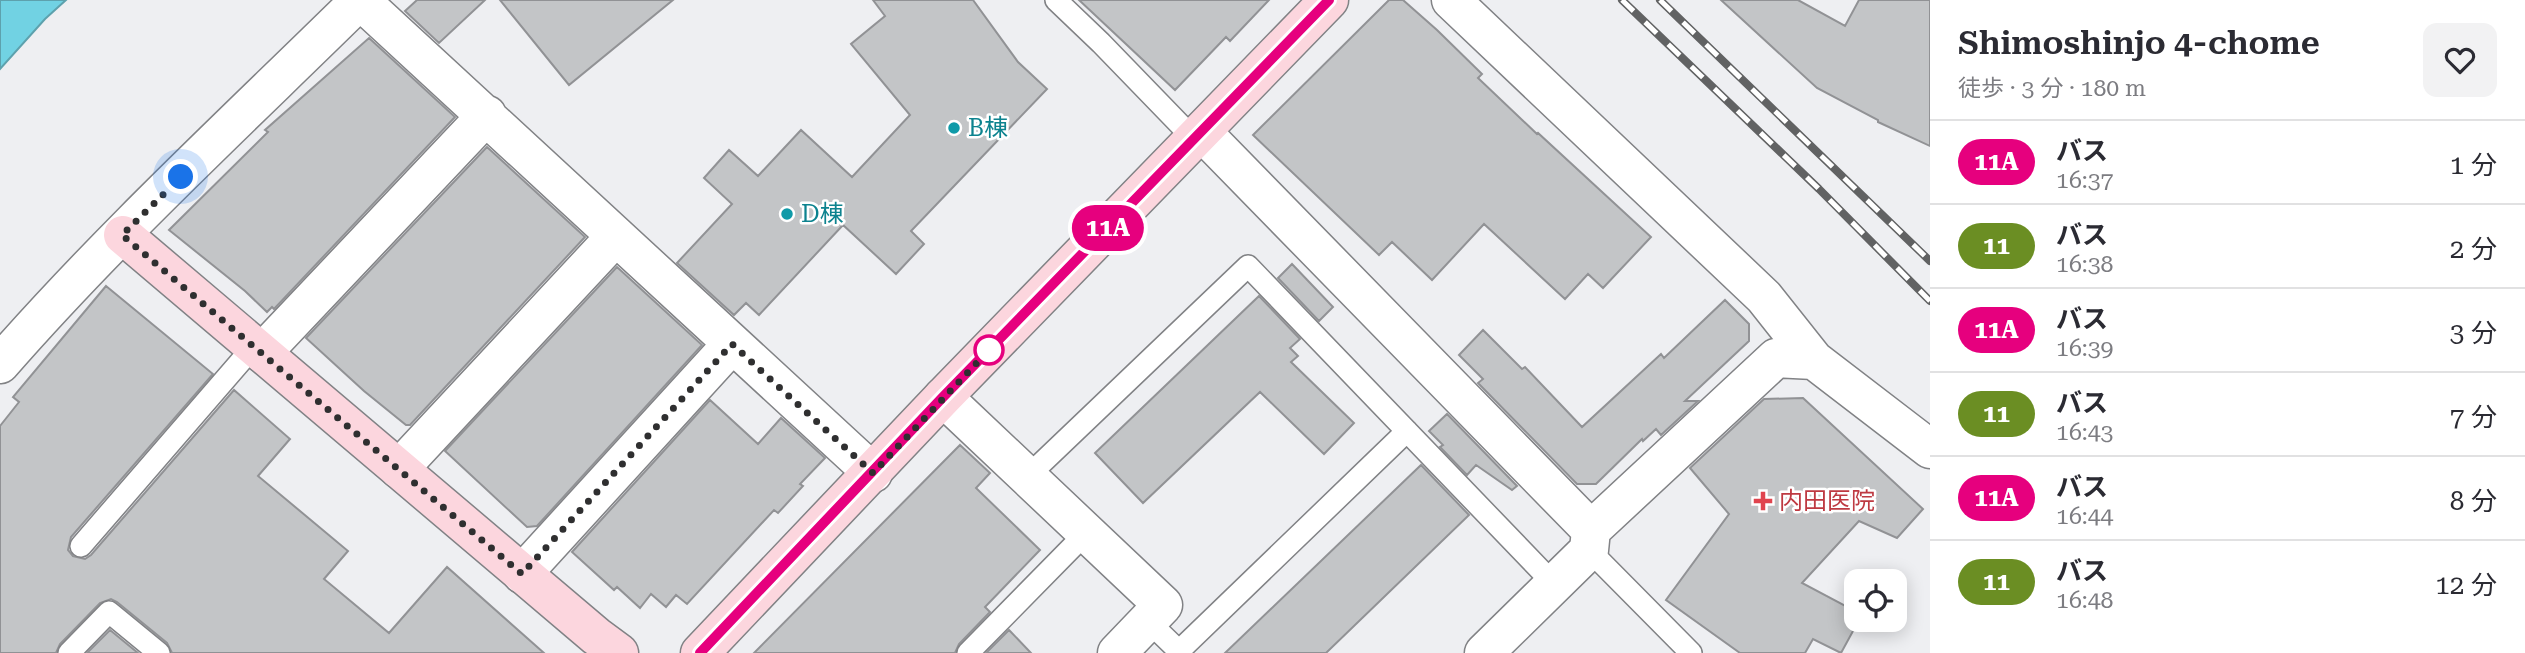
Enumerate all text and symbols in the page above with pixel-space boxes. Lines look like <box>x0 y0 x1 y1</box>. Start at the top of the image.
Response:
text: Shimoshinjo 4-chome <box>1958 23 2320 62</box>
button: heart <box>2423 23 2497 97</box>
text: 徒歩 · 3 分 · 180 m <box>1958 75 2146 102</box>
place label: B棟 <box>968 114 1008 142</box>
marker: B棟 <box>946 120 962 136</box>
text: バス <box>2056 136 2108 166</box>
text: 11A <box>1974 148 2019 176</box>
text: 1 分 <box>2450 150 2497 180</box>
your location <box>163 159 198 194</box>
text: 16:37 <box>2056 167 2113 194</box>
place label: D棟 <box>801 200 844 228</box>
line badge: 11A <box>1068 205 1148 251</box>
marker: D棟 <box>779 206 795 222</box>
text: 11A <box>1086 214 1130 242</box>
text: バス <box>2056 220 2108 250</box>
text: 11 <box>1983 232 2010 260</box>
text: 2 分 <box>2450 234 2497 264</box>
text: 16:38 <box>2056 251 2113 278</box>
text: バス <box>2056 304 2108 334</box>
text: 11A <box>1974 316 2019 344</box>
text: 3 分 <box>2450 318 2497 348</box>
unlabelled marker <box>974 335 1004 365</box>
text: 16:39 <box>2056 335 2113 362</box>
text: バス <box>2056 388 2108 418</box>
text: 11 <box>1983 400 2010 428</box>
text: 7 分 <box>2450 402 2497 432</box>
text: 16:43 <box>2056 419 2113 446</box>
text: バス <box>2056 472 2108 502</box>
text: 11A <box>1974 484 2019 512</box>
text: 8 分 <box>2450 486 2497 516</box>
place label: 内田医院 <box>1779 487 1875 515</box>
marker: 内田医院 <box>1753 491 1773 511</box>
text: 16:44 <box>2056 503 2113 530</box>
text: バス <box>2056 556 2108 586</box>
text: 11 <box>1983 568 2010 596</box>
map controls <box>1844 569 1907 632</box>
button: locate <box>1844 569 1907 632</box>
text: 12 分 <box>2435 570 2497 600</box>
text: 16:48 <box>2056 587 2113 614</box>

